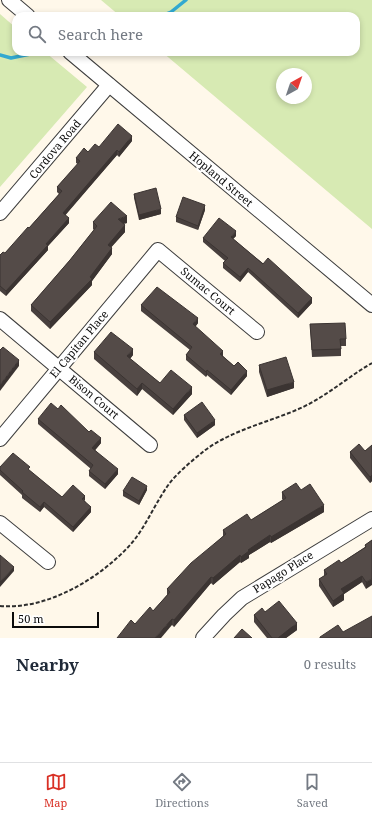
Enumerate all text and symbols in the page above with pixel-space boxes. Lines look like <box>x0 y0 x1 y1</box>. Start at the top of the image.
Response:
search box <box>12 12 360 56</box>
icon: search <box>26 23 48 45</box>
text: Search here <box>58 24 143 44</box>
north arrow <box>276 68 312 104</box>
street label: Cordova Road <box>25 116 84 182</box>
street label: Hopland Street <box>186 148 256 210</box>
street label: Sumac Court <box>178 263 239 318</box>
street label: El Capitan Place <box>46 307 111 381</box>
street label: Bison Court <box>66 371 123 422</box>
street label: Papago Place <box>250 547 316 596</box>
scale bar <box>12 610 99 629</box>
text: 50 m <box>18 611 44 626</box>
text: Nearby <box>16 653 79 676</box>
text: 0 results <box>304 655 356 673</box>
tab: Map <box>44 771 67 810</box>
tab: Directions <box>155 771 209 810</box>
tab: Saved <box>297 771 328 810</box>

